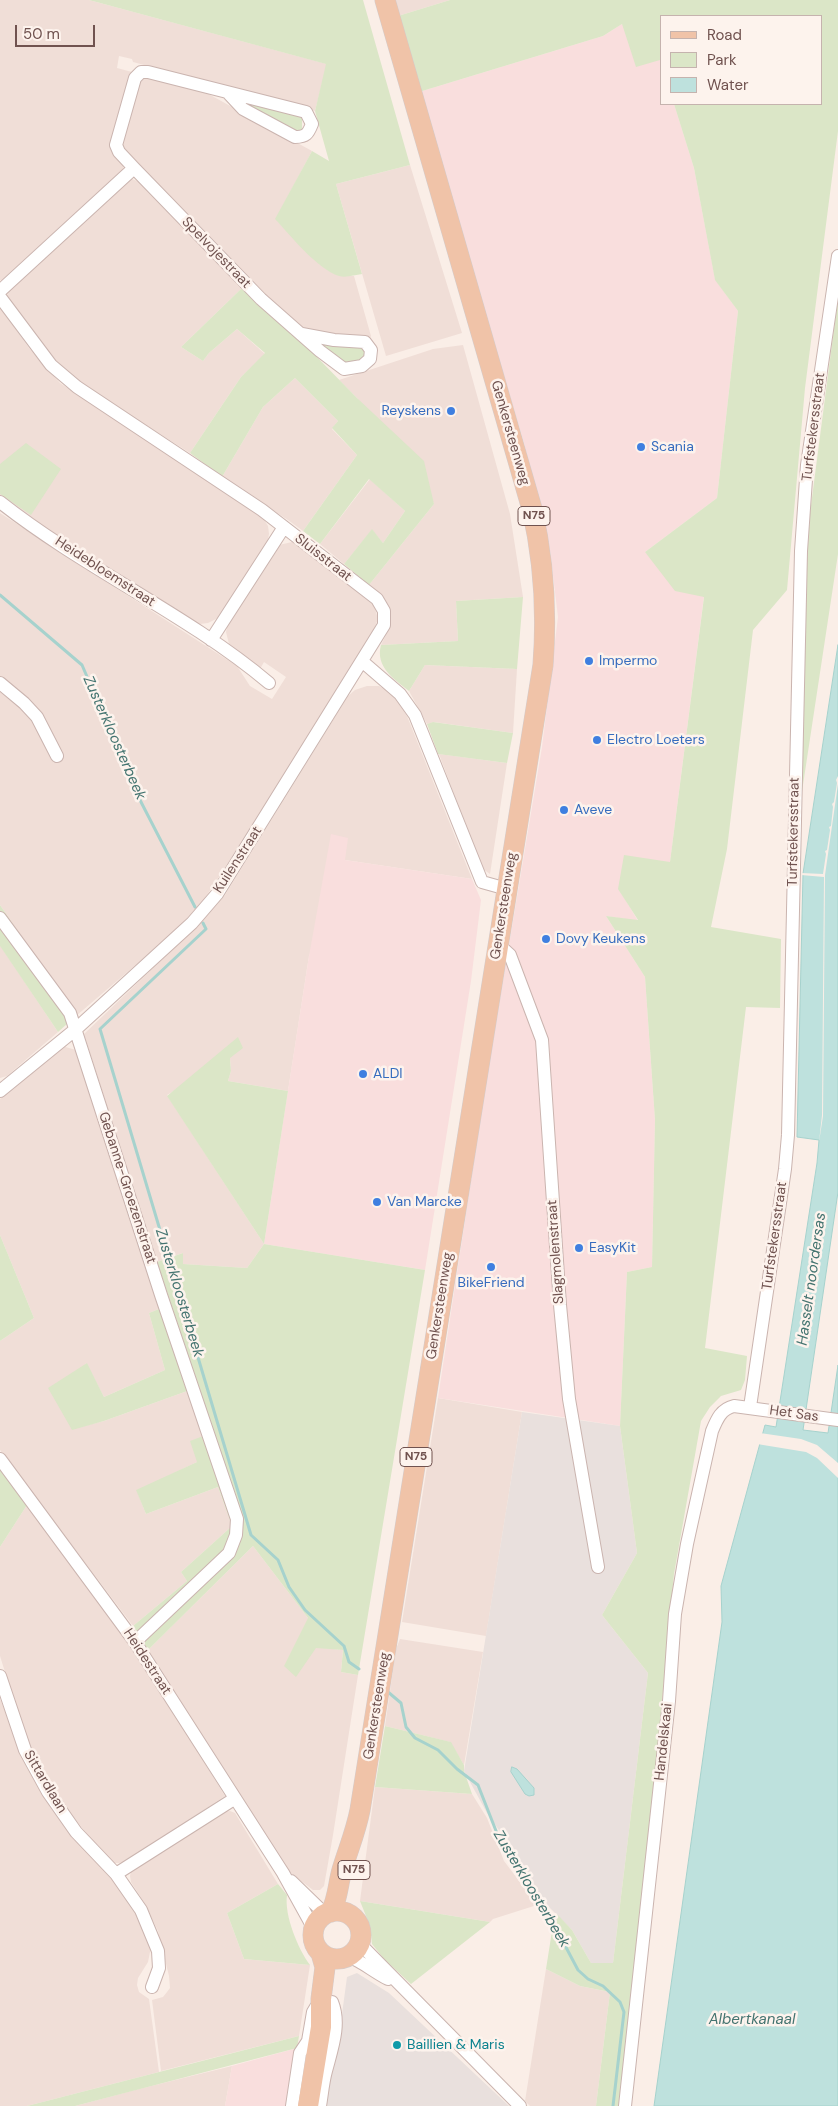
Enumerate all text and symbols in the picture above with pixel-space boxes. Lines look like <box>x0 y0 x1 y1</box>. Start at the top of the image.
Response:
scale bar <box>18 15 98 47</box>
legend <box>660 15 823 105</box>
text: 50 m <box>23 24 60 44</box>
text: Road <box>707 25 742 45</box>
text: Park <box>707 50 737 70</box>
text: Water <box>707 75 748 95</box>
street label: Spelvojestraat <box>178 214 254 292</box>
street label: Turfstekersstraat <box>799 372 829 482</box>
street label: Genkersteenweg <box>487 379 533 487</box>
place label: Reyskens <box>381 403 441 419</box>
marker: Reyskens <box>445 405 457 417</box>
place label: Scania <box>651 439 694 455</box>
marker: Scania <box>635 441 647 453</box>
road number: N75 <box>518 506 550 526</box>
street label: Sluisstraat <box>291 531 355 585</box>
street label: Heidebloemstraat <box>52 533 158 611</box>
place label: Impermo <box>599 653 657 669</box>
marker: Impermo <box>583 655 595 667</box>
water label: Zusterkloosterbeek <box>79 673 149 803</box>
place label: Electro Loeters <box>607 732 705 748</box>
marker: Electro Loeters <box>591 734 603 746</box>
street label: Turfstekersstraat <box>785 777 803 887</box>
place label: Aveve <box>574 802 612 818</box>
marker: Aveve <box>558 804 570 816</box>
street label: Kuilenstraat <box>210 823 266 897</box>
street label: Genkersteenweg <box>487 851 521 961</box>
place label: Dovy Keukens <box>556 931 646 947</box>
marker: Dovy Keukens <box>540 933 552 945</box>
place label: ALDI <box>373 1066 403 1082</box>
marker: ALDI <box>357 1068 369 1080</box>
street label: Gebanne-Groezenstraat <box>95 1110 159 1266</box>
street label: Turfstekersstraat <box>759 1181 791 1291</box>
place label: Van Marcke <box>387 1194 462 1210</box>
marker: Van Marcke <box>371 1196 383 1208</box>
street label: Slagmolenstraat <box>544 1199 568 1305</box>
water label: Hasselt noordersas <box>794 1211 830 1347</box>
water label: Zusterkloosterbeek <box>151 1226 207 1360</box>
place label: EasyKit <box>589 1240 636 1256</box>
marker: EasyKit <box>573 1242 585 1254</box>
street label: Genkersteenweg <box>423 1251 457 1361</box>
marker: BikeFriend <box>485 1261 497 1273</box>
place label: BikeFriend <box>457 1275 525 1291</box>
street label: Het Sas <box>768 1402 820 1426</box>
road number: N75 <box>400 1448 432 1466</box>
street label: Heidestraat <box>119 1626 175 1698</box>
street label: Genkersteenweg <box>360 1651 394 1761</box>
street label: Handelskaai <box>652 1703 676 1781</box>
street label: Sittardlaan <box>20 1748 70 1816</box>
water label: Zusterkloosterbeek <box>489 1827 573 1951</box>
road number: N75 <box>338 1860 370 1880</box>
water label: Albertkanaal <box>709 2011 795 2029</box>
place label: Baillien & Maris <box>407 2037 505 2053</box>
marker: Baillien & Maris <box>391 2039 403 2051</box>

